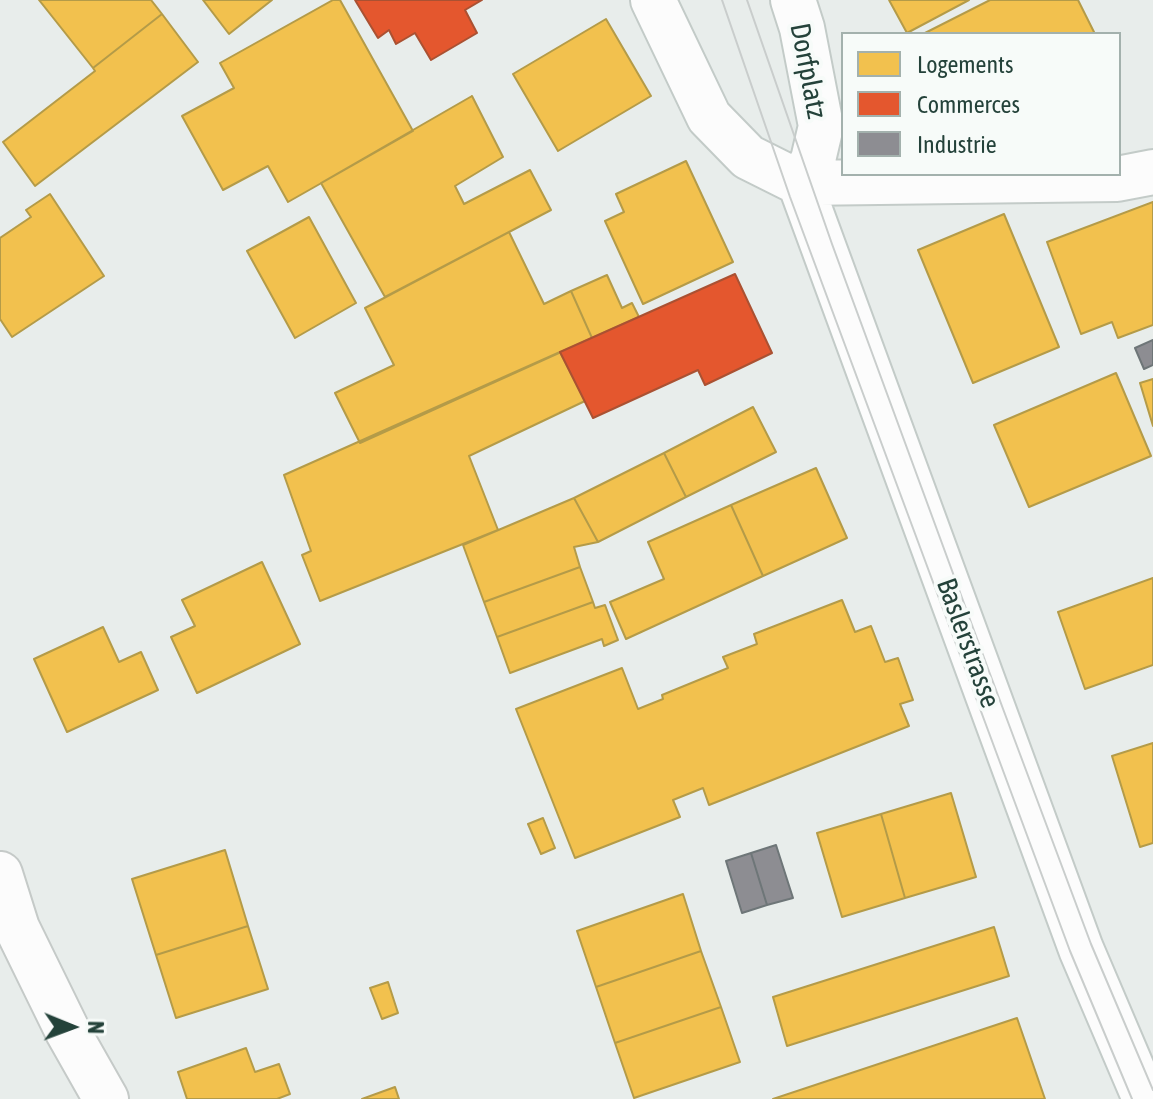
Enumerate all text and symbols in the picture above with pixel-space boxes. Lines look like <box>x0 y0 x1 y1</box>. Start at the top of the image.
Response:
street label: Dorfplatz <box>782 20 834 122</box>
legend <box>841 32 1121 176</box>
text: Logements <box>917 51 1014 78</box>
text: Commerces <box>917 91 1020 118</box>
text: Industrie <box>917 131 997 158</box>
street label: Baslerstrasse <box>929 574 1007 712</box>
north arrow <box>32 987 112 1067</box>
text: N <box>83 1021 109 1034</box>

